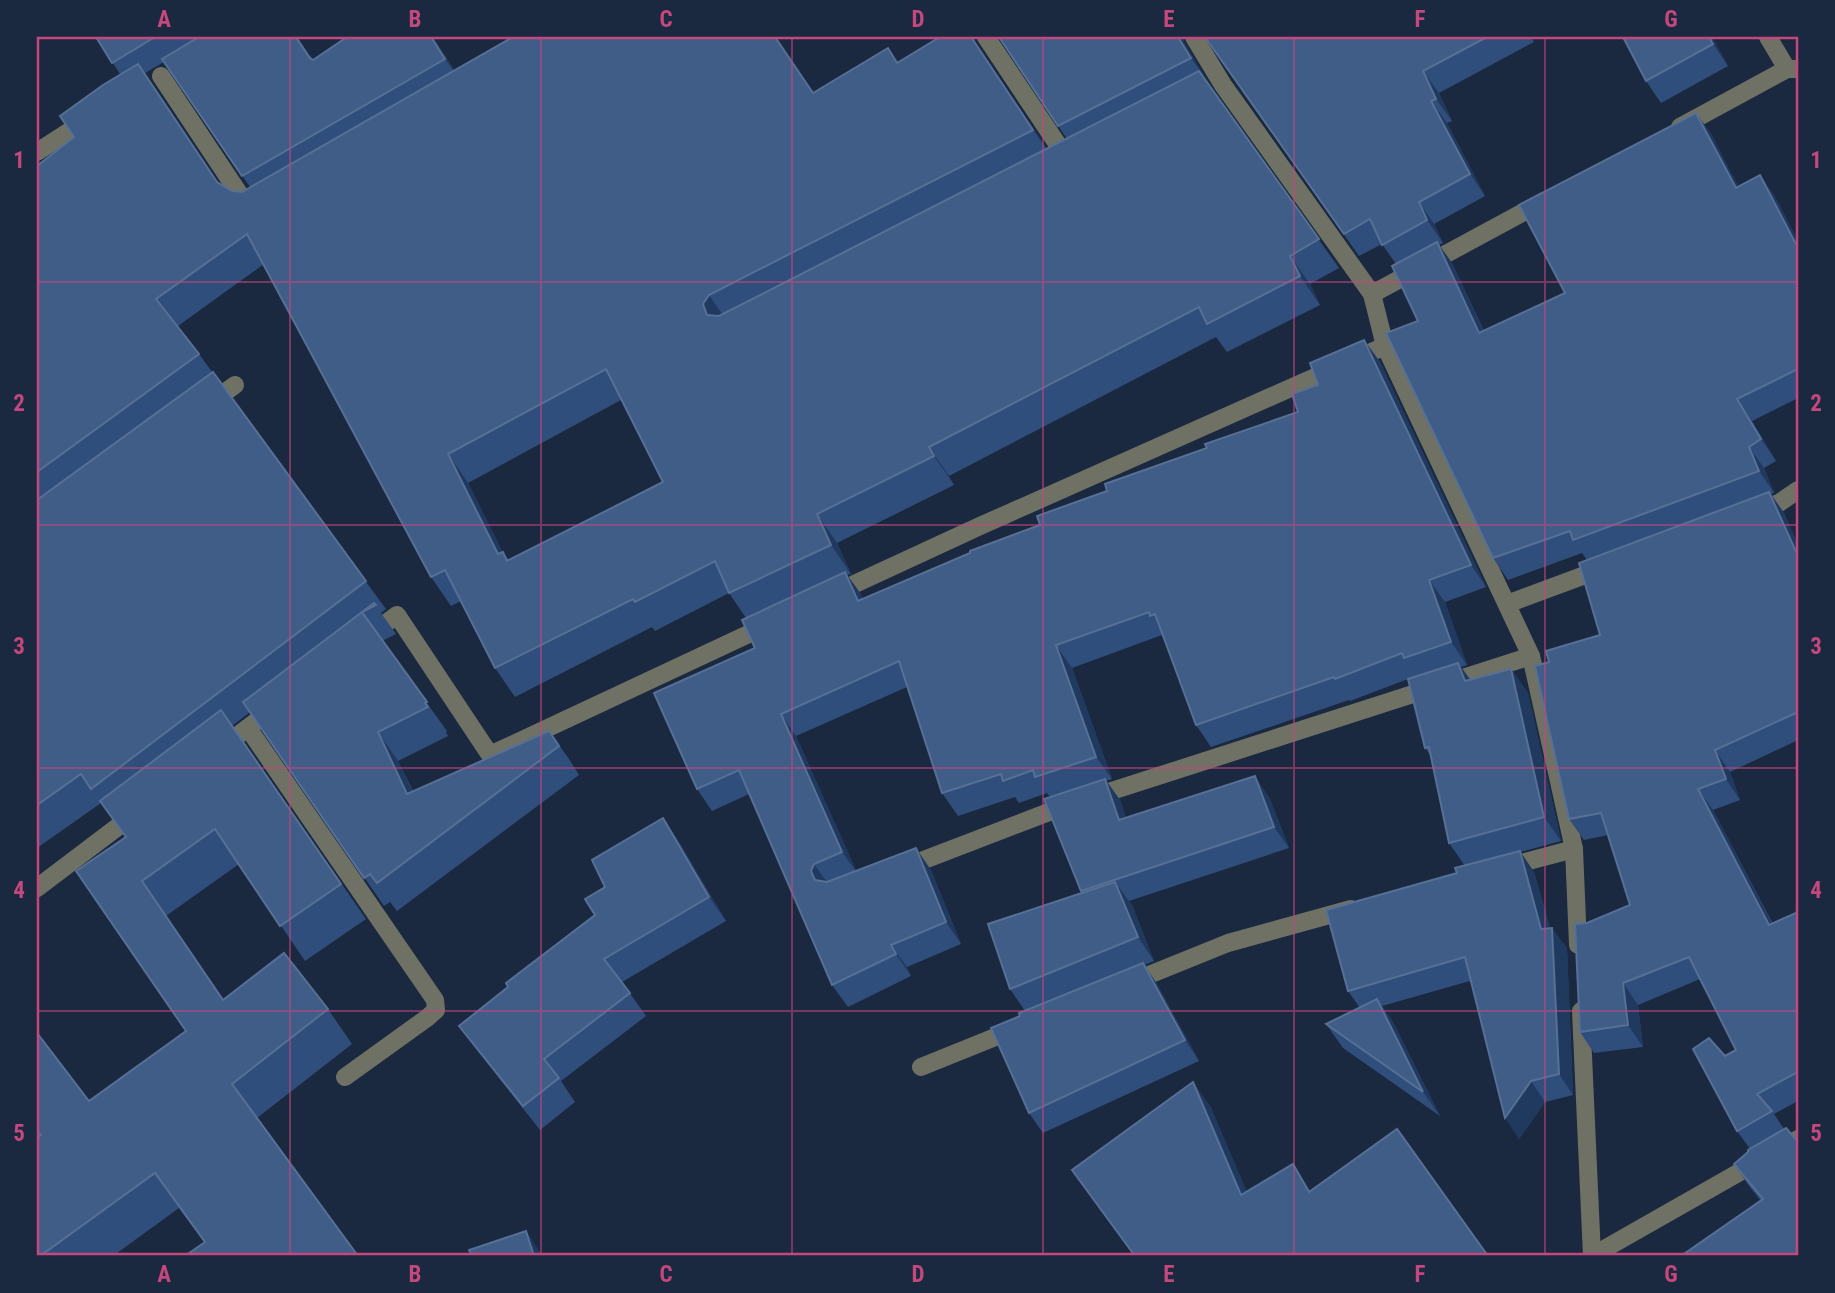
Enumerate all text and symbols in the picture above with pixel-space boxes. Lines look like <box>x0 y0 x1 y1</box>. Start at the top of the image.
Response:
text: A <box>157 6 171 33</box>
text: B <box>409 6 421 33</box>
text: C <box>659 6 673 33</box>
text: D <box>912 6 925 33</box>
text: E <box>1163 6 1175 33</box>
text: F <box>1415 6 1426 33</box>
text: G <box>1664 6 1678 33</box>
text: 1 <box>13 147 25 174</box>
text: 1 <box>1810 147 1822 174</box>
text: 2 <box>13 390 25 417</box>
text: 2 <box>1810 390 1822 417</box>
text: 3 <box>13 633 25 660</box>
text: 3 <box>1810 633 1822 660</box>
text: 4 <box>13 877 25 904</box>
text: 4 <box>1810 877 1822 904</box>
text: 5 <box>13 1120 25 1147</box>
text: 5 <box>1810 1120 1822 1147</box>
text: A <box>157 1261 171 1288</box>
text: B <box>409 1261 421 1288</box>
text: C <box>659 1261 673 1288</box>
text: D <box>912 1261 925 1288</box>
text: E <box>1163 1261 1175 1288</box>
text: F <box>1415 1261 1426 1288</box>
text: G <box>1664 1261 1678 1288</box>

